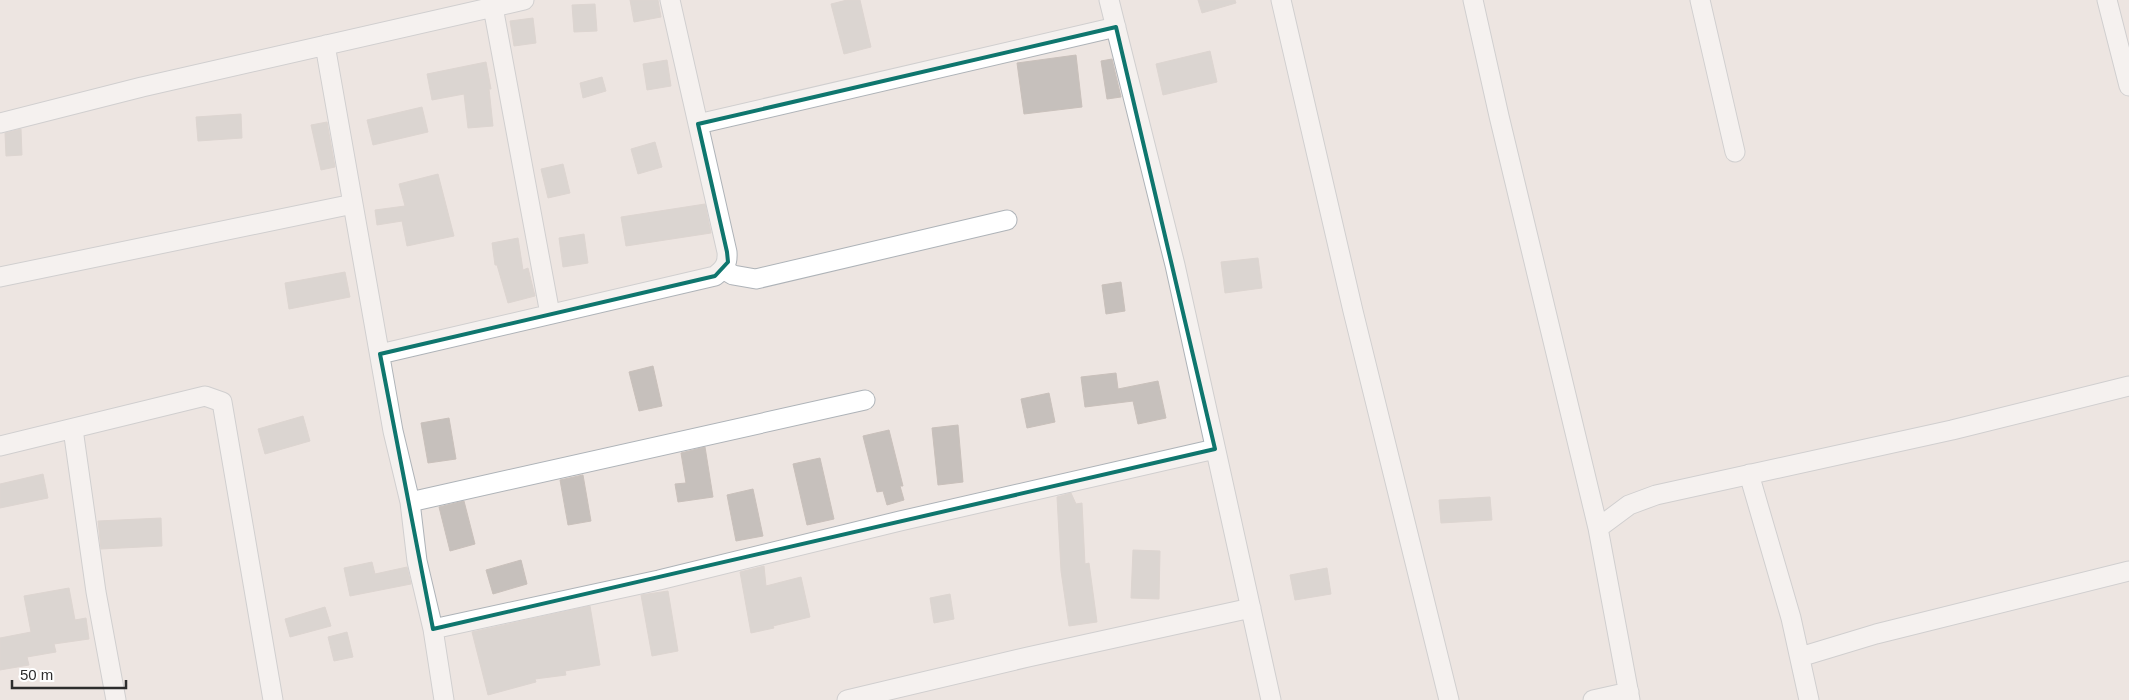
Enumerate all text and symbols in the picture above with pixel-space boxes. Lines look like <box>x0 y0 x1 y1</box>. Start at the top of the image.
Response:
scale bar <box>12 658 126 690</box>
text: 50 m <box>20 666 53 683</box>

